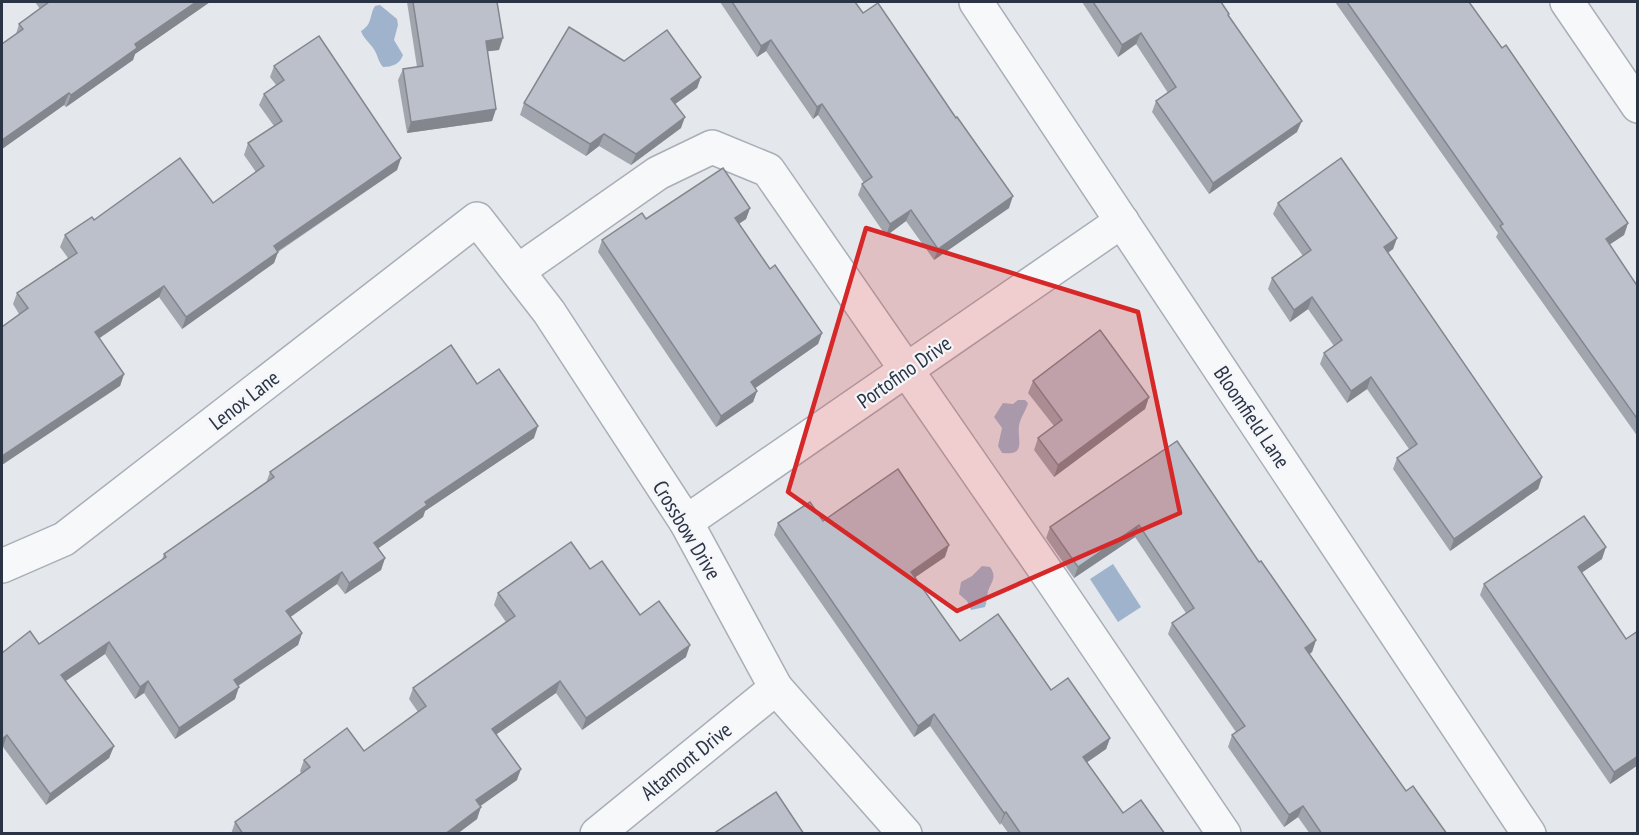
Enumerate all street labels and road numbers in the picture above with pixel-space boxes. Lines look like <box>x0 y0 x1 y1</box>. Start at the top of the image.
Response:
street label: Portofino Drive <box>852 330 956 414</box>
street label: Bloomfield Lane <box>1208 361 1296 473</box>
street label: Lenox Lane <box>204 364 284 436</box>
street label: Crossbow Drive <box>647 475 727 585</box>
street label: Altamont Drive <box>635 716 737 806</box>

